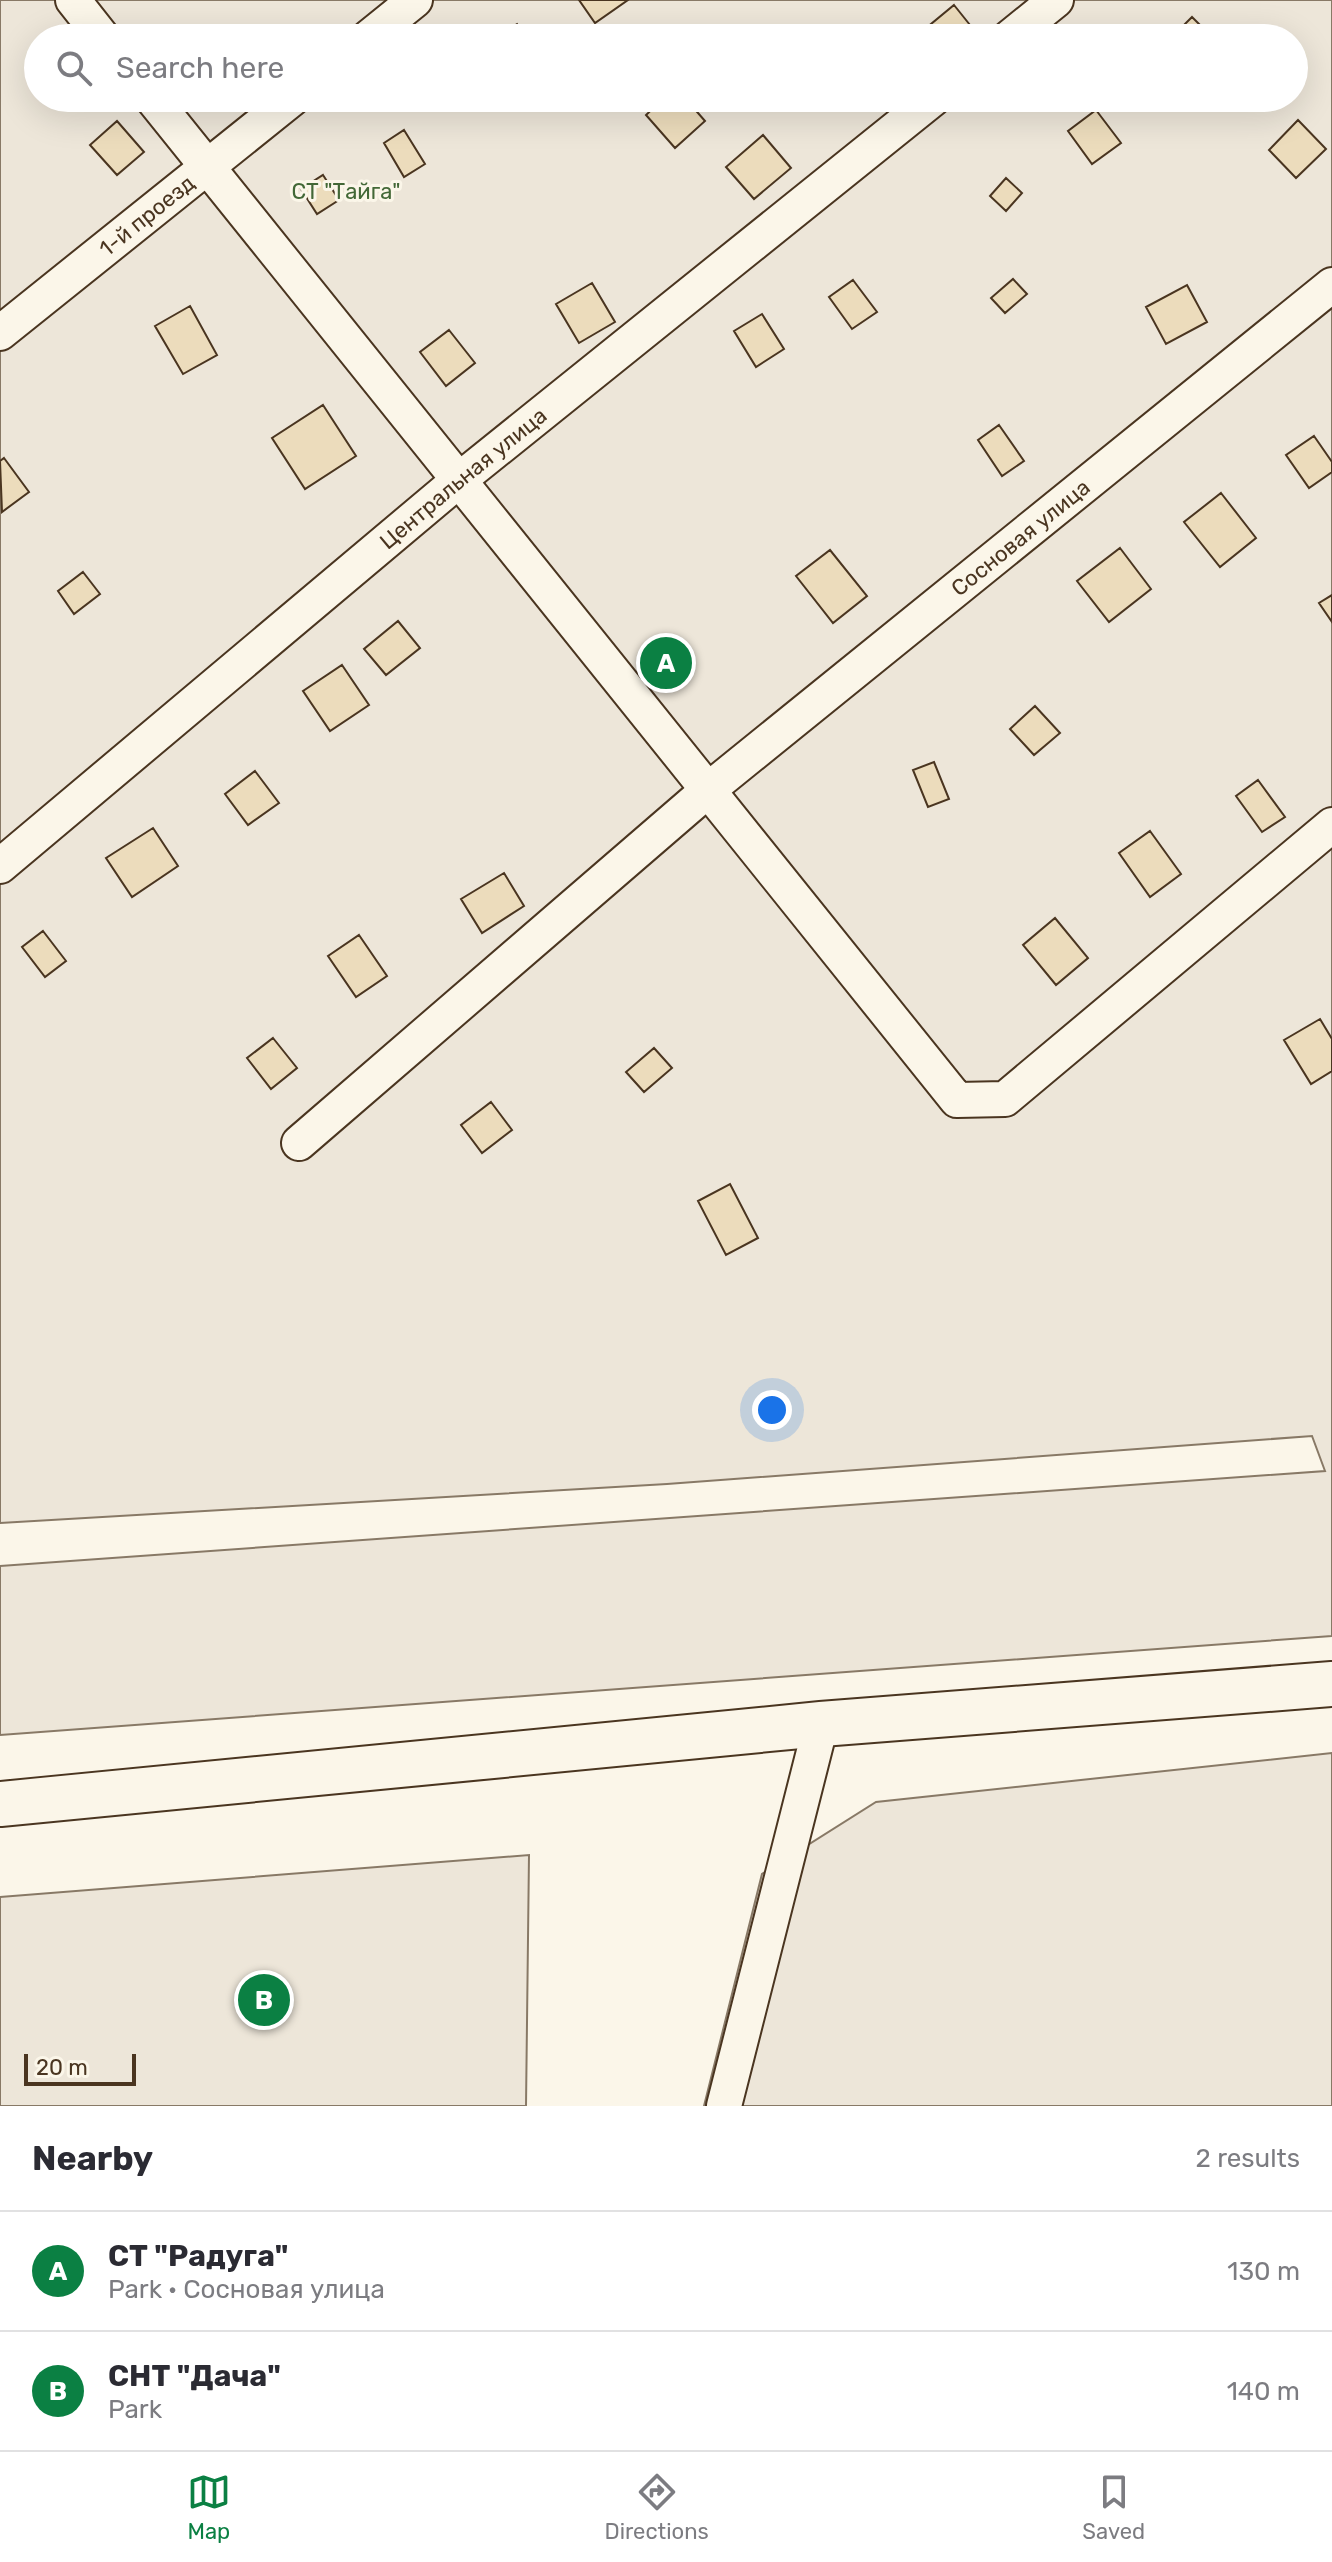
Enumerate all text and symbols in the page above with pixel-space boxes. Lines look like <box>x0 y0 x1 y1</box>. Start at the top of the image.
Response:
search box <box>24 24 1308 112</box>
icon: search <box>52 46 96 90</box>
text: Search here <box>116 50 284 86</box>
street label: 1-й проезд <box>94 169 200 262</box>
park label: СТ "Тайга" <box>291 178 401 205</box>
street label: Центральная улица <box>374 402 552 555</box>
street label: Сосновая улица <box>946 473 1095 602</box>
pin: A <box>640 633 692 693</box>
your location <box>752 1390 792 1430</box>
pin: B <box>238 1970 290 2030</box>
scale bar <box>24 2050 136 2086</box>
text: 20 m <box>36 2054 88 2081</box>
text: Nearby <box>32 2138 153 2179</box>
text: 2 results <box>1196 2143 1300 2174</box>
text: СТ "Радуга" <box>108 2238 288 2274</box>
text: A <box>49 2256 67 2287</box>
text: 130 m <box>1227 2256 1300 2287</box>
text: Park · Сосновая улица <box>108 2274 385 2305</box>
text: СНТ "Дача" <box>108 2358 281 2394</box>
text: B <box>49 2376 67 2407</box>
text: 140 m <box>1227 2376 1300 2407</box>
text: Park <box>108 2394 162 2425</box>
tab: Map <box>187 2470 231 2545</box>
tab: Directions <box>604 2470 709 2545</box>
tab: Saved <box>1082 2470 1145 2545</box>

